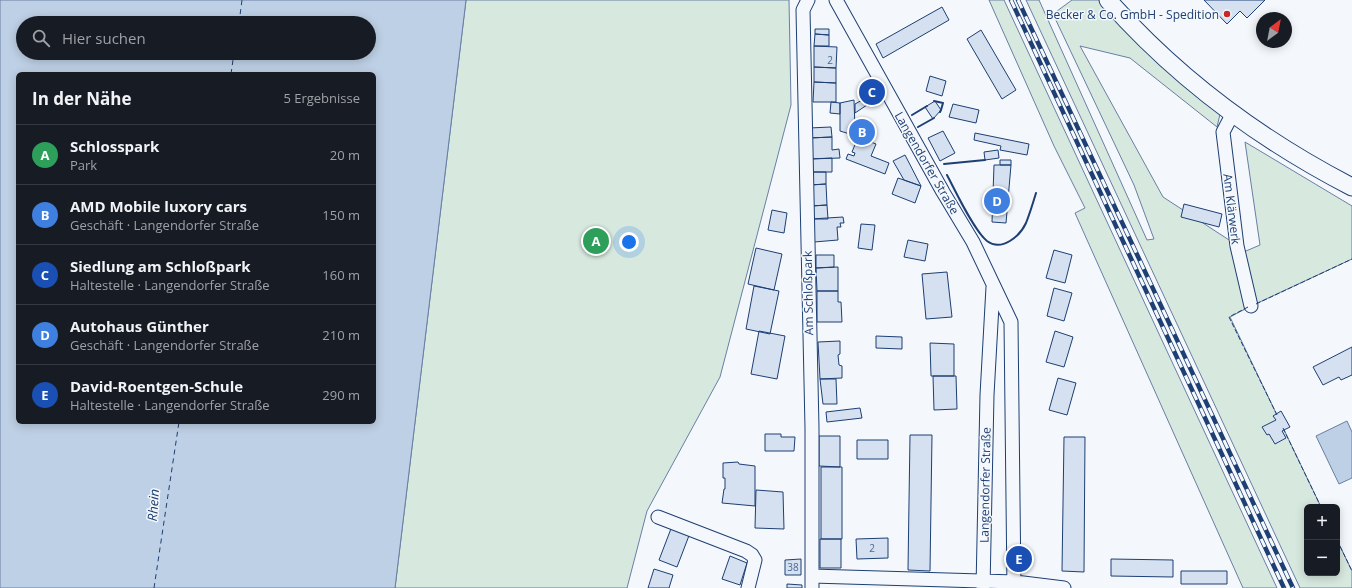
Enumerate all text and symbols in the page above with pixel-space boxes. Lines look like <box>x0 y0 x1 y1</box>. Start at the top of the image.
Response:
place label: Becker & Co. GmbH - Spedition <box>1046 6 1219 23</box>
marker: Becker & Co. GmbH - Spedition <box>1222 9 1232 19</box>
north arrow <box>1256 12 1292 48</box>
search box <box>16 16 376 60</box>
icon: search <box>30 27 52 49</box>
text: Hier suchen <box>62 28 146 48</box>
house number: 2 <box>827 53 833 67</box>
pin: C <box>859 77 885 107</box>
text: In der Nähe <box>32 87 131 110</box>
text: 5 Ergebnisse <box>283 89 360 107</box>
street label: Langendorfer Straße <box>891 109 963 218</box>
pin: B <box>849 117 875 147</box>
text: Schlosspark <box>70 136 159 156</box>
text: A <box>41 146 49 164</box>
text: 20 m <box>330 146 360 164</box>
text: Park <box>70 156 97 174</box>
street label: Am Klärwerk <box>1219 173 1245 246</box>
pin: D <box>984 186 1010 216</box>
text: AMD Mobile luxory cars <box>70 196 247 216</box>
text: B <box>41 206 49 224</box>
text: 150 m <box>322 206 360 224</box>
text: Geschäft · Langendorfer Straße <box>70 216 259 234</box>
pin: A <box>583 226 609 256</box>
your location <box>619 232 639 252</box>
street label: Am Schloßpark <box>799 250 817 335</box>
text: Siedlung am Schloßpark <box>70 256 251 276</box>
text: C <box>41 266 49 284</box>
text: 160 m <box>322 266 360 284</box>
text: Haltestelle · Langendorfer Straße <box>70 276 270 294</box>
text: Autohaus Günther <box>70 316 209 336</box>
text: D <box>40 326 50 344</box>
text: 210 m <box>322 326 360 344</box>
text: Geschäft · Langendorfer Straße <box>70 336 259 354</box>
text: David-Roentgen-Schule <box>70 376 243 396</box>
text: E <box>41 386 49 404</box>
text: 290 m <box>322 386 360 404</box>
text: Haltestelle · Langendorfer Straße <box>70 396 270 414</box>
street label: Langendorfer Straße <box>975 427 995 543</box>
water label: Rhein <box>143 488 163 522</box>
map controls <box>1304 504 1340 576</box>
button: + <box>1304 504 1340 540</box>
button: − <box>1304 540 1340 576</box>
house number: 2 <box>869 541 875 555</box>
pin: E <box>1006 544 1032 574</box>
house number: 38 <box>787 560 799 574</box>

